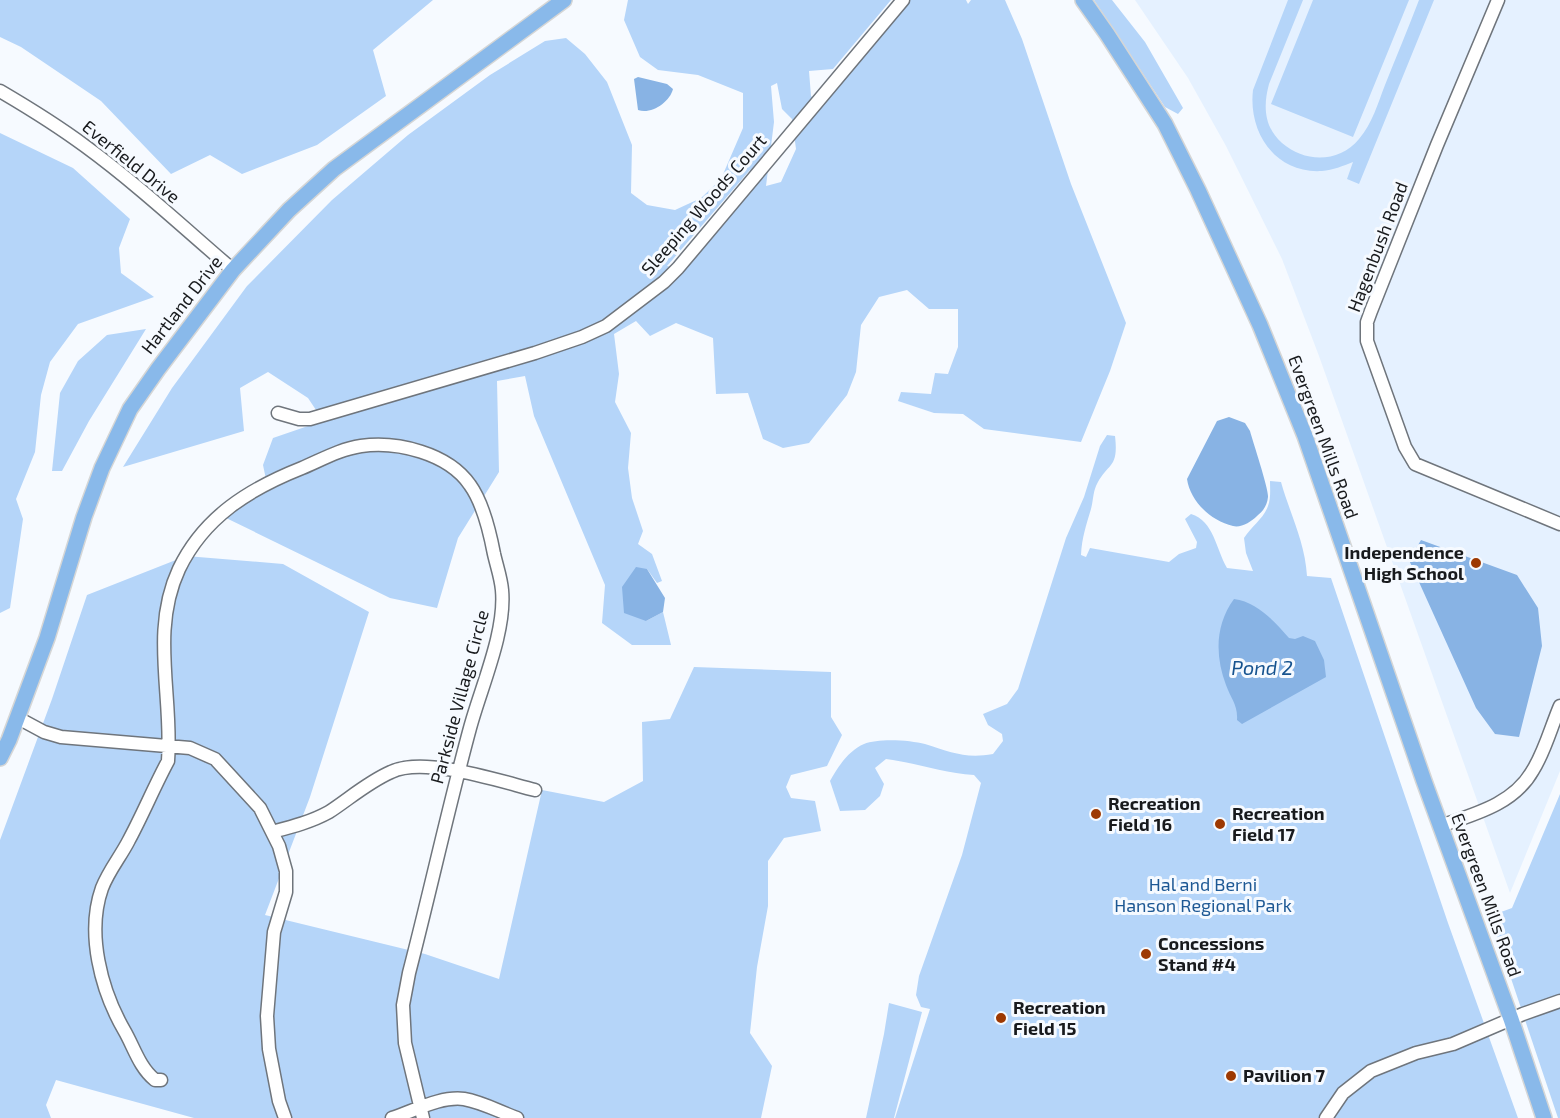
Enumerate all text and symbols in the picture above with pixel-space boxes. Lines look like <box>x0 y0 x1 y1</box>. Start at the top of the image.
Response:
street label: Everfield Drive <box>78 115 185 207</box>
street label: Sleeping Woods Court <box>636 129 770 279</box>
street label: Hagenbush Road <box>1342 178 1412 315</box>
street label: Hartland Drive <box>136 251 226 358</box>
street label: Evergreen Mills Road <box>1284 352 1364 522</box>
place label: Independence High School <box>1344 541 1464 584</box>
marker: Independence High School <box>1469 556 1483 570</box>
street label: Parkside Village Circle <box>425 607 493 786</box>
water label: Pond 2 <box>1231 655 1293 679</box>
place label: Recreation Field 16 <box>1108 792 1201 835</box>
place label: Recreation Field 17 <box>1232 802 1325 845</box>
marker: Recreation Field 16 <box>1089 807 1103 821</box>
street label: Evergreen Mills Road <box>1447 810 1527 980</box>
marker: Recreation Field 17 <box>1213 817 1227 831</box>
park label: Hal and Berni Hanson Regional Park <box>1114 873 1292 916</box>
place label: Concessions Stand #4 <box>1158 932 1264 975</box>
marker: Concessions Stand #4 <box>1139 947 1153 961</box>
place label: Recreation Field 15 <box>1013 996 1106 1039</box>
marker: Recreation Field 15 <box>994 1011 1008 1025</box>
place label: Pavilion 7 <box>1243 1064 1326 1086</box>
marker: Pavilion 7 <box>1224 1069 1238 1083</box>

